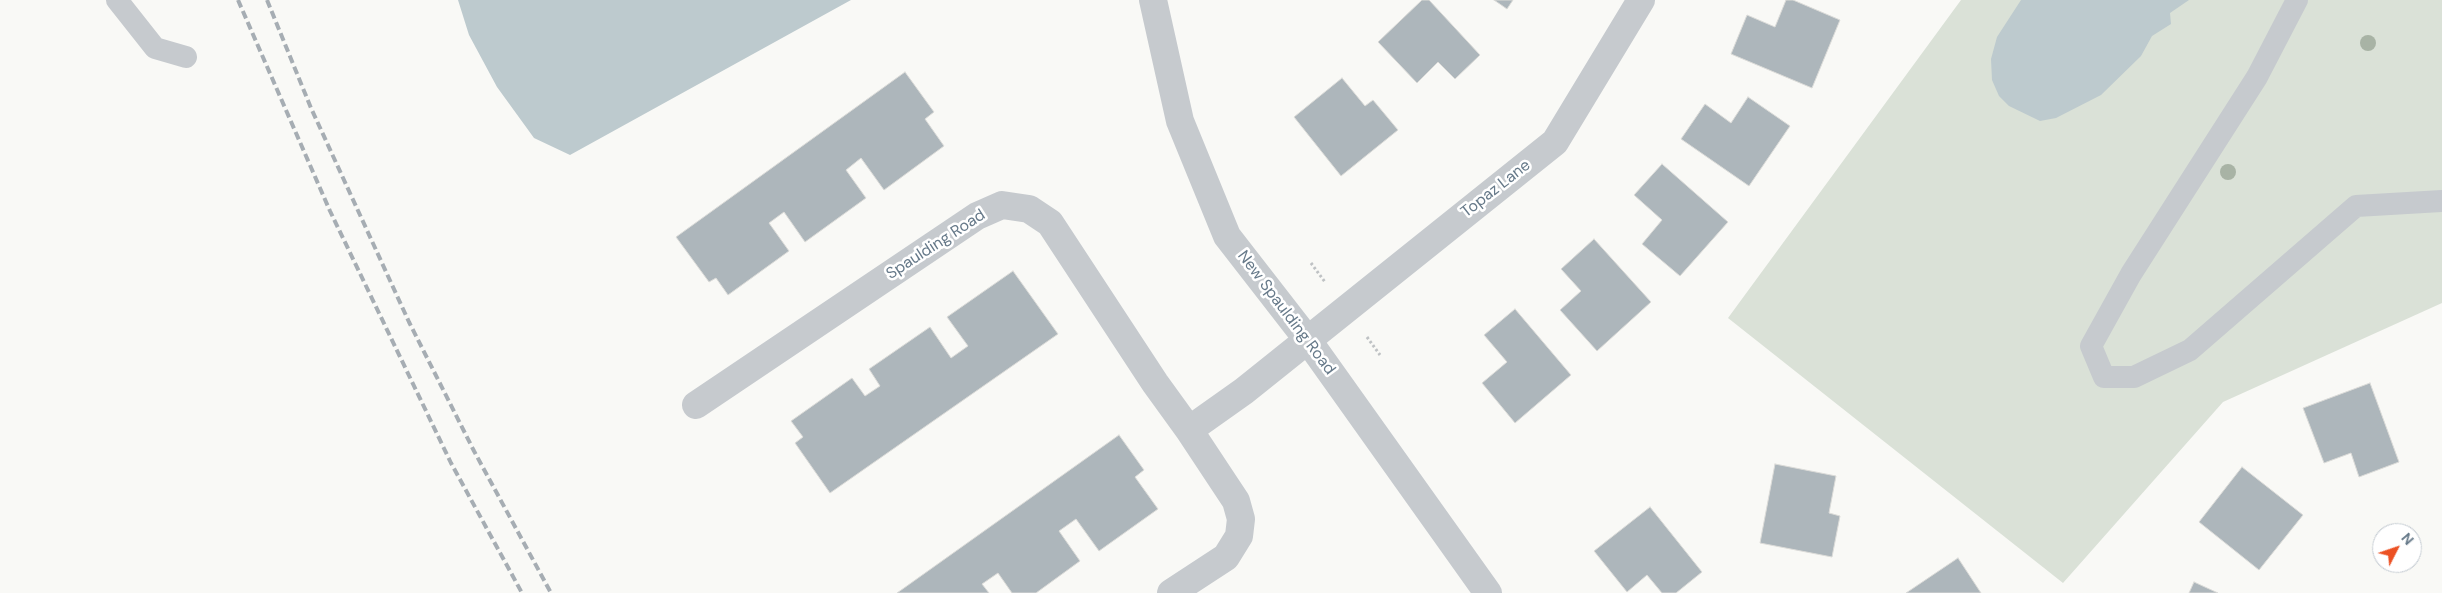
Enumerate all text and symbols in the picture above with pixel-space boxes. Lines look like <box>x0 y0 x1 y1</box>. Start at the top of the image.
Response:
street label: Topaz Lane <box>1457 156 1535 222</box>
street label: Spaulding Road <box>883 206 989 284</box>
street label: New Spaulding Road <box>1233 247 1339 379</box>
north arrow <box>2372 523 2422 573</box>
text: N <box>2397 529 2418 549</box>

